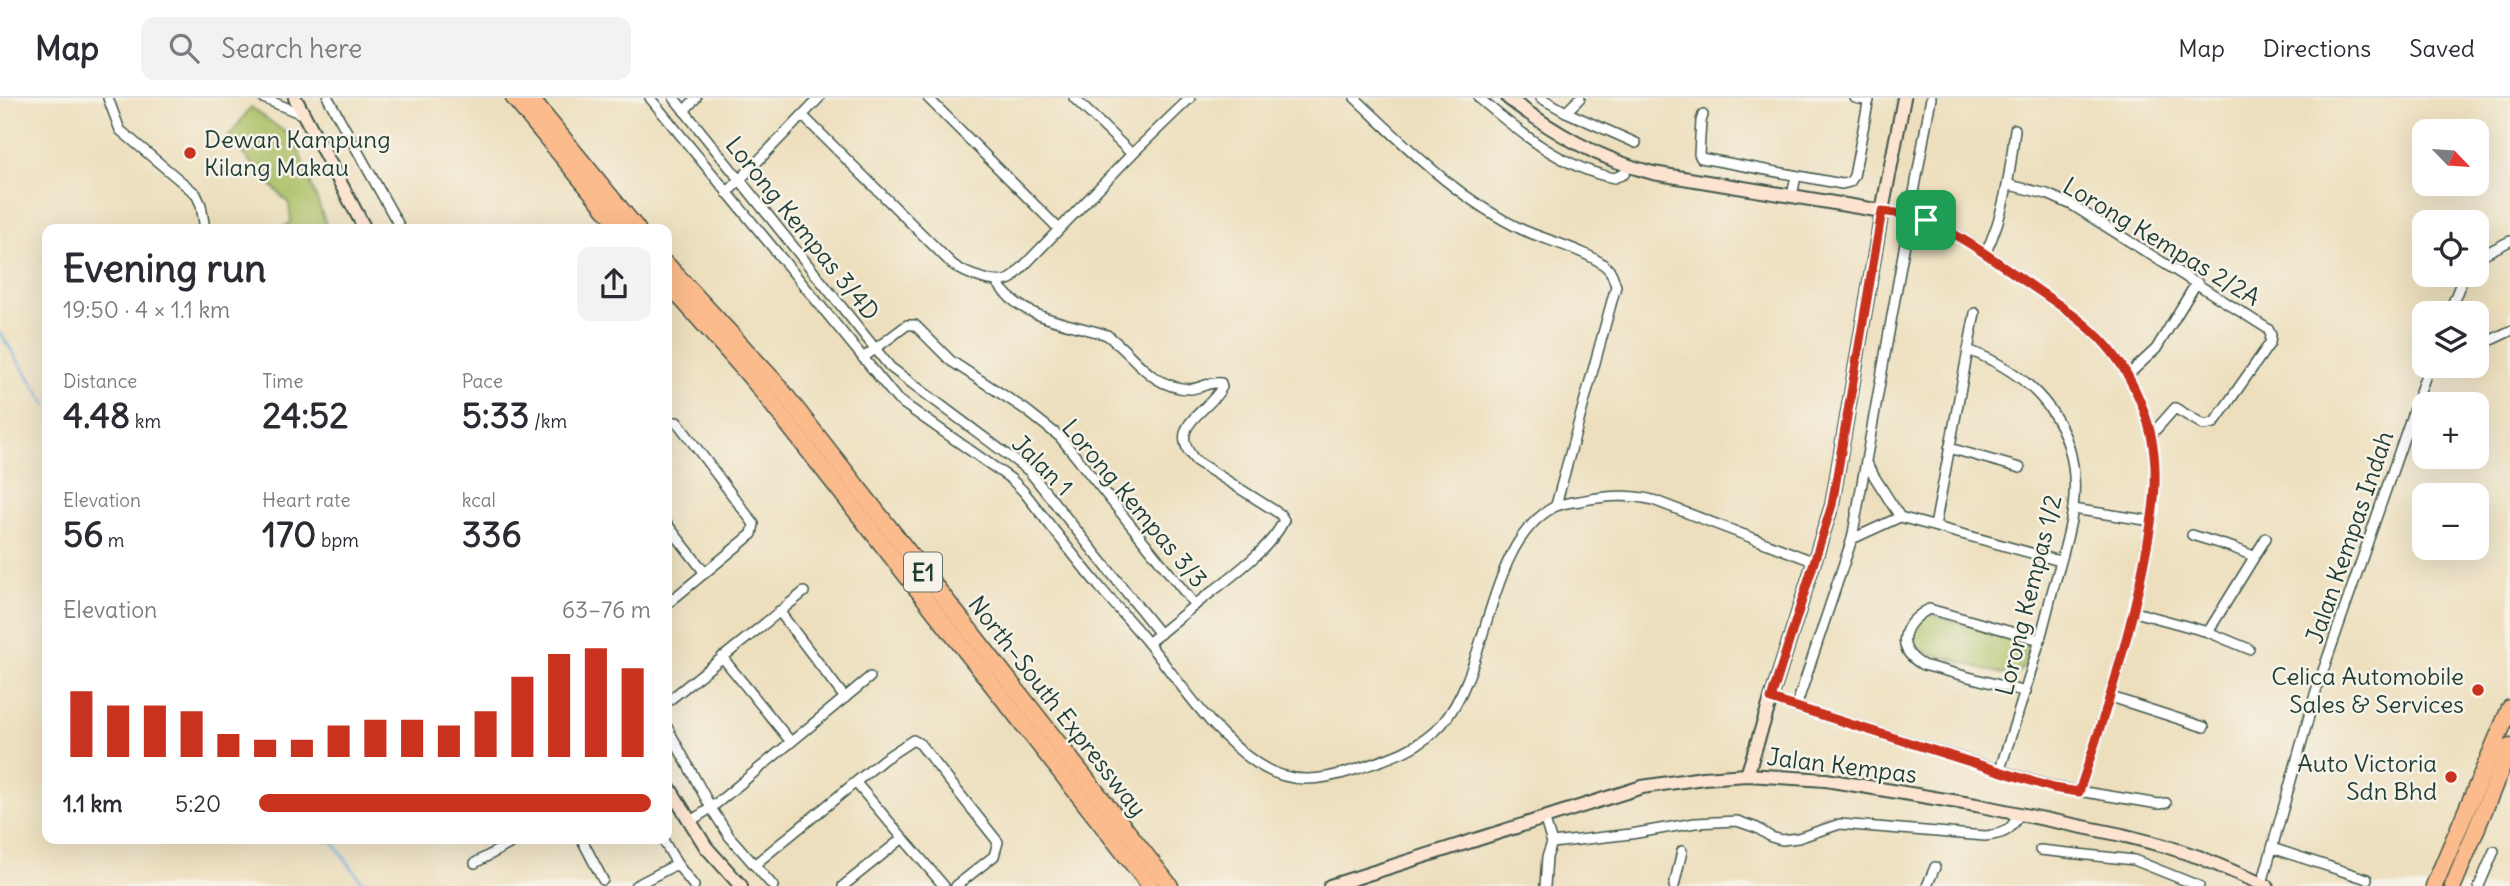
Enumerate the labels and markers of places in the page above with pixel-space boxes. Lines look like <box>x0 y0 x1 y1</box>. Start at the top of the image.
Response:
place label: Dewan Kampung Kilang Makau <box>204 124 391 182</box>
marker: Dewan Kampung Kilang Makau <box>182 145 198 161</box>
pin <box>1896 190 1956 250</box>
place label: Celica Automobile Sales & Services <box>2271 661 2464 719</box>
marker: Celica Automobile Sales & Services <box>2470 682 2486 698</box>
place label: Auto Victoria Sdn Bhd <box>2297 748 2437 806</box>
marker: Auto Victoria Sdn Bhd <box>2443 769 2459 785</box>

